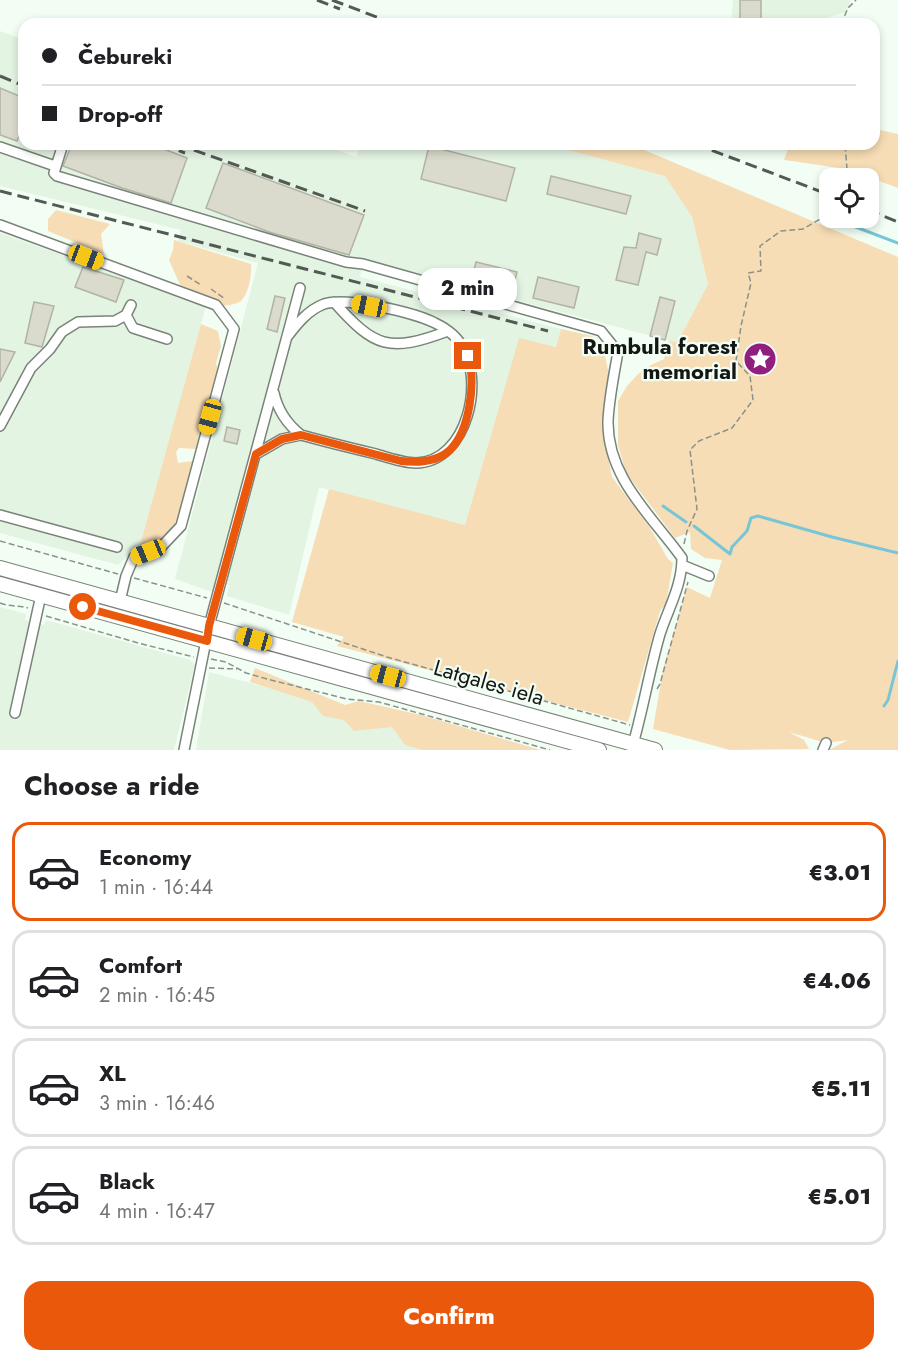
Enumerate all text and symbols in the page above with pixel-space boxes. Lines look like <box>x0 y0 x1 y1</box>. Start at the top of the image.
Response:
text: Čebureki <box>78 40 172 72</box>
text: Drop-off <box>78 98 162 130</box>
map controls <box>819 168 879 228</box>
button: locate <box>819 168 879 228</box>
car <box>66 242 106 272</box>
callout: 2 min <box>418 269 518 311</box>
text: 2 min <box>441 274 494 303</box>
car <box>350 293 388 319</box>
place label: Rumbula forest memorial <box>583 330 737 387</box>
place icon: Rumbula forest memorial <box>742 341 778 377</box>
route end <box>454 342 481 369</box>
car <box>197 397 223 437</box>
car <box>128 537 168 567</box>
route start <box>69 593 96 620</box>
car <box>234 625 274 653</box>
street label: Latgales iela <box>430 651 548 713</box>
car <box>368 663 408 689</box>
text: Choose a ride <box>24 766 199 805</box>
text: Economy <box>99 841 191 873</box>
icon: car <box>27 845 81 899</box>
text: €3.01 <box>808 856 871 888</box>
text: 1 min · 16:44 <box>99 873 213 902</box>
text: Comfort <box>99 949 182 981</box>
icon: car <box>27 953 81 1007</box>
text: €4.06 <box>802 964 871 996</box>
text: 2 min · 16:45 <box>99 981 215 1010</box>
text: XL <box>99 1057 126 1089</box>
icon: car <box>27 1061 81 1115</box>
text: €5.11 <box>811 1072 871 1104</box>
text: 3 min · 16:46 <box>99 1089 215 1118</box>
text: Black <box>99 1165 155 1197</box>
icon: car <box>27 1169 81 1223</box>
text: €5.01 <box>808 1180 871 1212</box>
text: 4 min · 16:47 <box>99 1197 215 1226</box>
button: Confirm <box>24 1281 874 1350</box>

